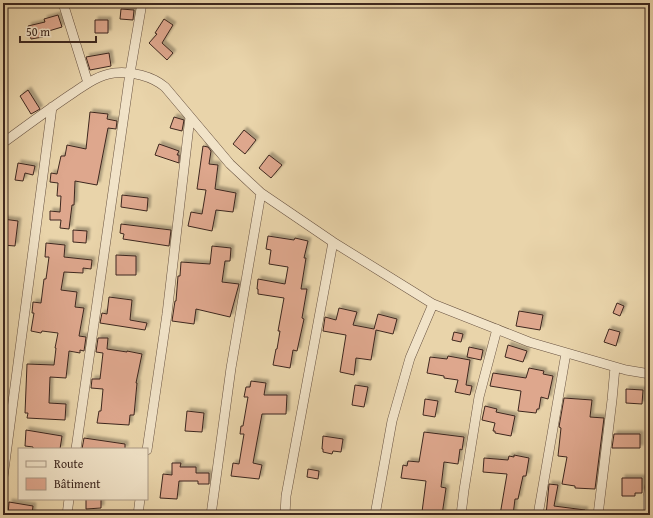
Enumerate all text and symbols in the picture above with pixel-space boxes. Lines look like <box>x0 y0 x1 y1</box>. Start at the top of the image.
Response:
scale bar <box>20 18 96 44</box>
text: 50 m <box>26 23 50 40</box>
legend <box>18 448 148 500</box>
text: Route <box>54 455 84 472</box>
text: Bâtiment <box>54 475 101 492</box>

